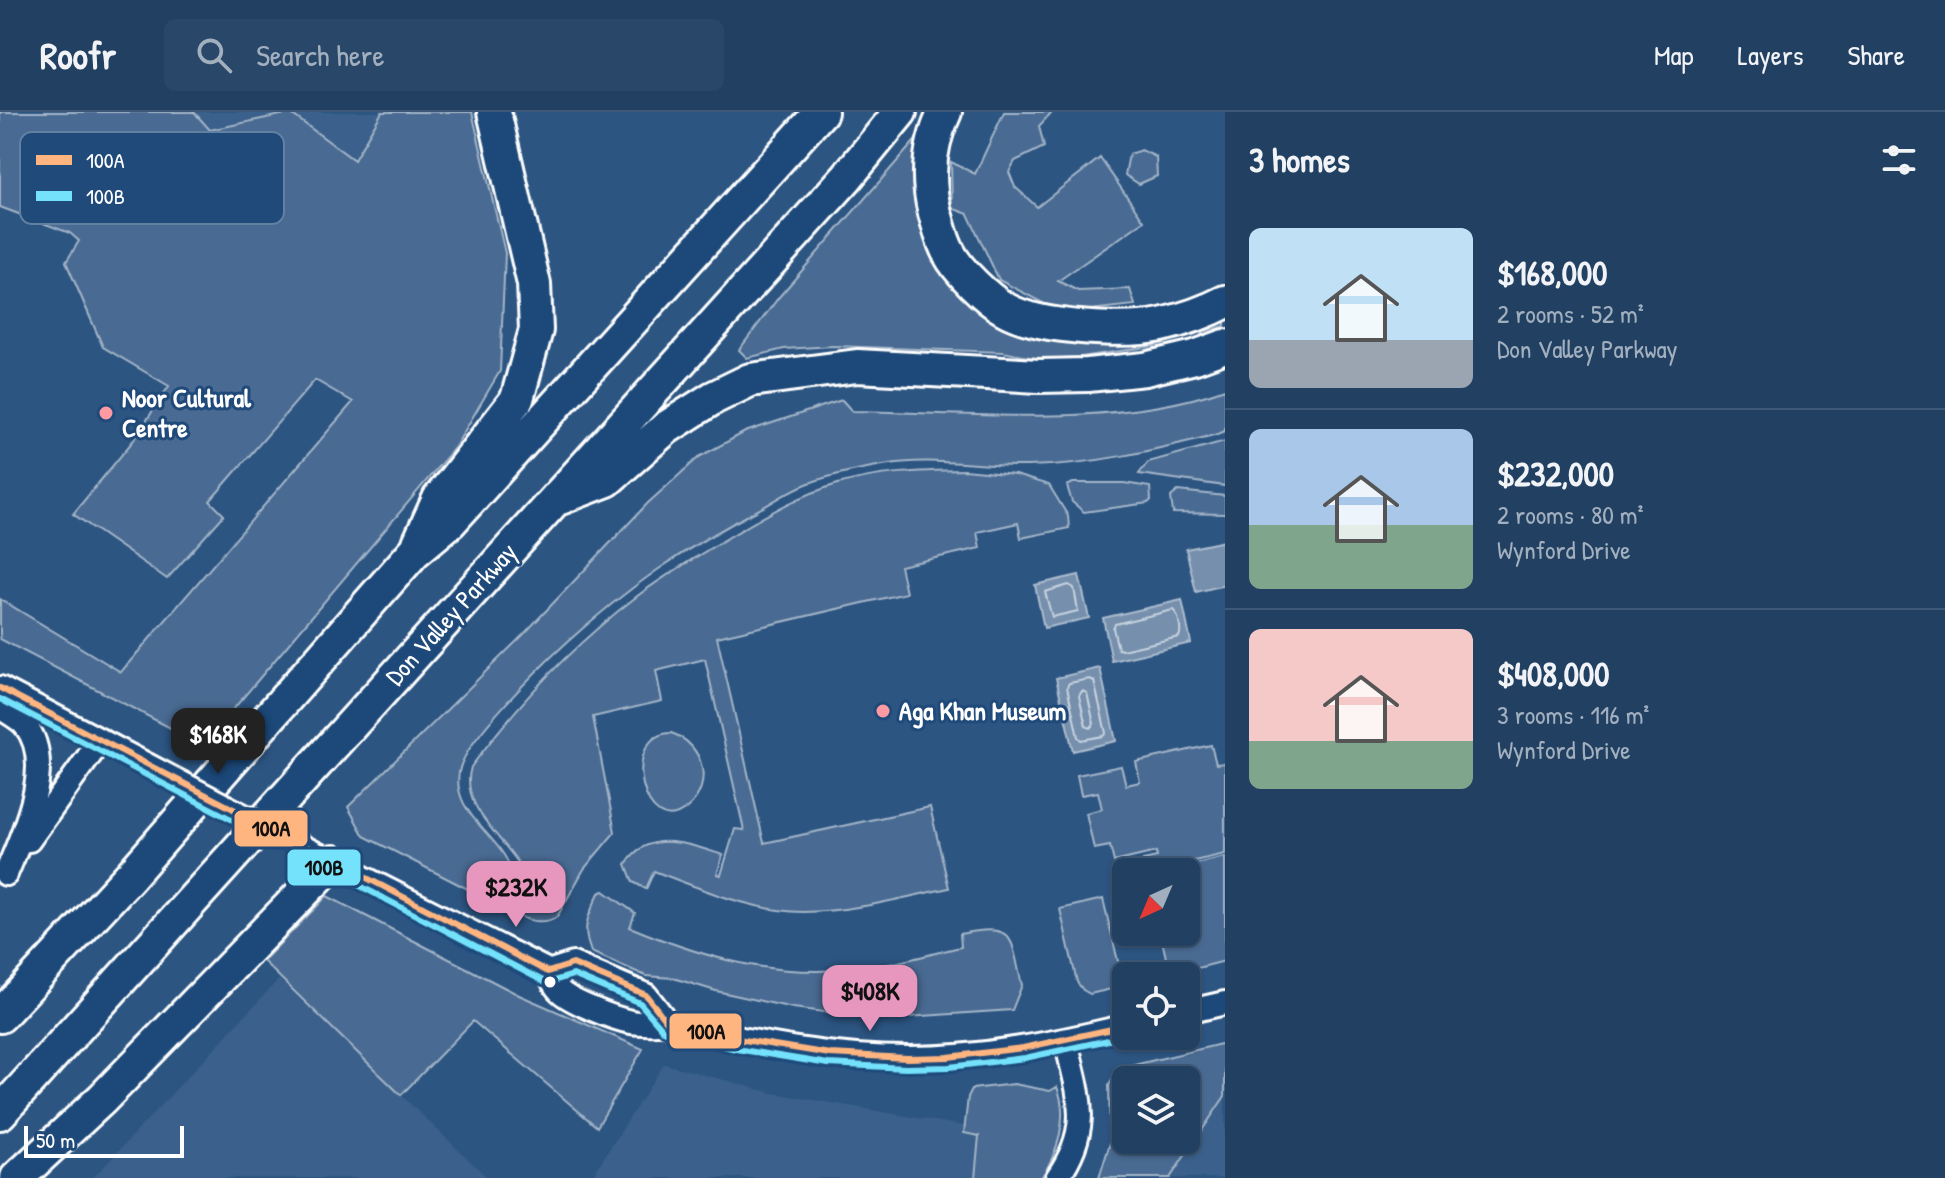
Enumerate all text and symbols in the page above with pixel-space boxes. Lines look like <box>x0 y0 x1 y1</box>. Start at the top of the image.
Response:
search box <box>164 19 724 91</box>
text: Roofr <box>40 29 116 81</box>
icon: search <box>192 33 236 77</box>
text: Search here <box>256 35 384 75</box>
text: Map <box>1654 36 1694 74</box>
text: Layers <box>1738 36 1803 74</box>
text: Share <box>1847 36 1905 74</box>
legend <box>20 132 284 224</box>
text: 3 homes <box>1249 137 1350 183</box>
icon: filters <box>1877 138 1921 182</box>
text: 100A <box>86 145 125 175</box>
text: 100B <box>86 181 125 211</box>
text: $168,000 <box>1497 250 1607 296</box>
icon: home <box>1313 260 1409 356</box>
text: 2 rooms · 52 m² <box>1497 296 1644 331</box>
text: Don Valley Parkway <box>1497 331 1678 366</box>
place label: Noor Cultural Centre <box>122 380 252 445</box>
marker: Noor Cultural Centre <box>97 404 115 422</box>
text: $232,000 <box>1497 451 1614 497</box>
icon: home <box>1313 461 1409 557</box>
text: 2 rooms · 80 m² <box>1497 497 1644 532</box>
text: Wynford Drive <box>1497 532 1631 567</box>
street label: Don Valley Parkway <box>377 535 524 692</box>
text: $408,000 <box>1497 651 1610 697</box>
icon: home <box>1313 661 1409 757</box>
place label: Aga Khan Museum <box>899 693 1067 729</box>
text: 3 rooms · 116 m² <box>1497 697 1649 732</box>
marker: Aga Khan Museum <box>874 702 892 720</box>
pin: $168K <box>162 708 274 776</box>
text: $168K <box>189 716 247 751</box>
text: Wynford Drive <box>1497 732 1631 767</box>
line badge: 100A <box>233 809 309 848</box>
text: 100A <box>252 813 290 843</box>
line badge: 100B <box>286 848 362 887</box>
text: 100B <box>305 852 343 882</box>
north arrow <box>1112 858 1200 946</box>
map controls <box>1112 858 1200 1154</box>
pin: $232K <box>460 861 572 929</box>
text: $232K <box>485 869 547 904</box>
button: locate <box>1112 962 1200 1050</box>
pin: $408K <box>814 965 926 1033</box>
text: $408K <box>840 973 900 1008</box>
unlabelled marker <box>542 974 558 990</box>
line badge: 100A <box>668 1012 743 1050</box>
text: 100A <box>687 1016 725 1046</box>
button: layers <box>1112 1066 1200 1154</box>
scale bar <box>24 1122 184 1158</box>
text: 50 m <box>36 1125 75 1155</box>

